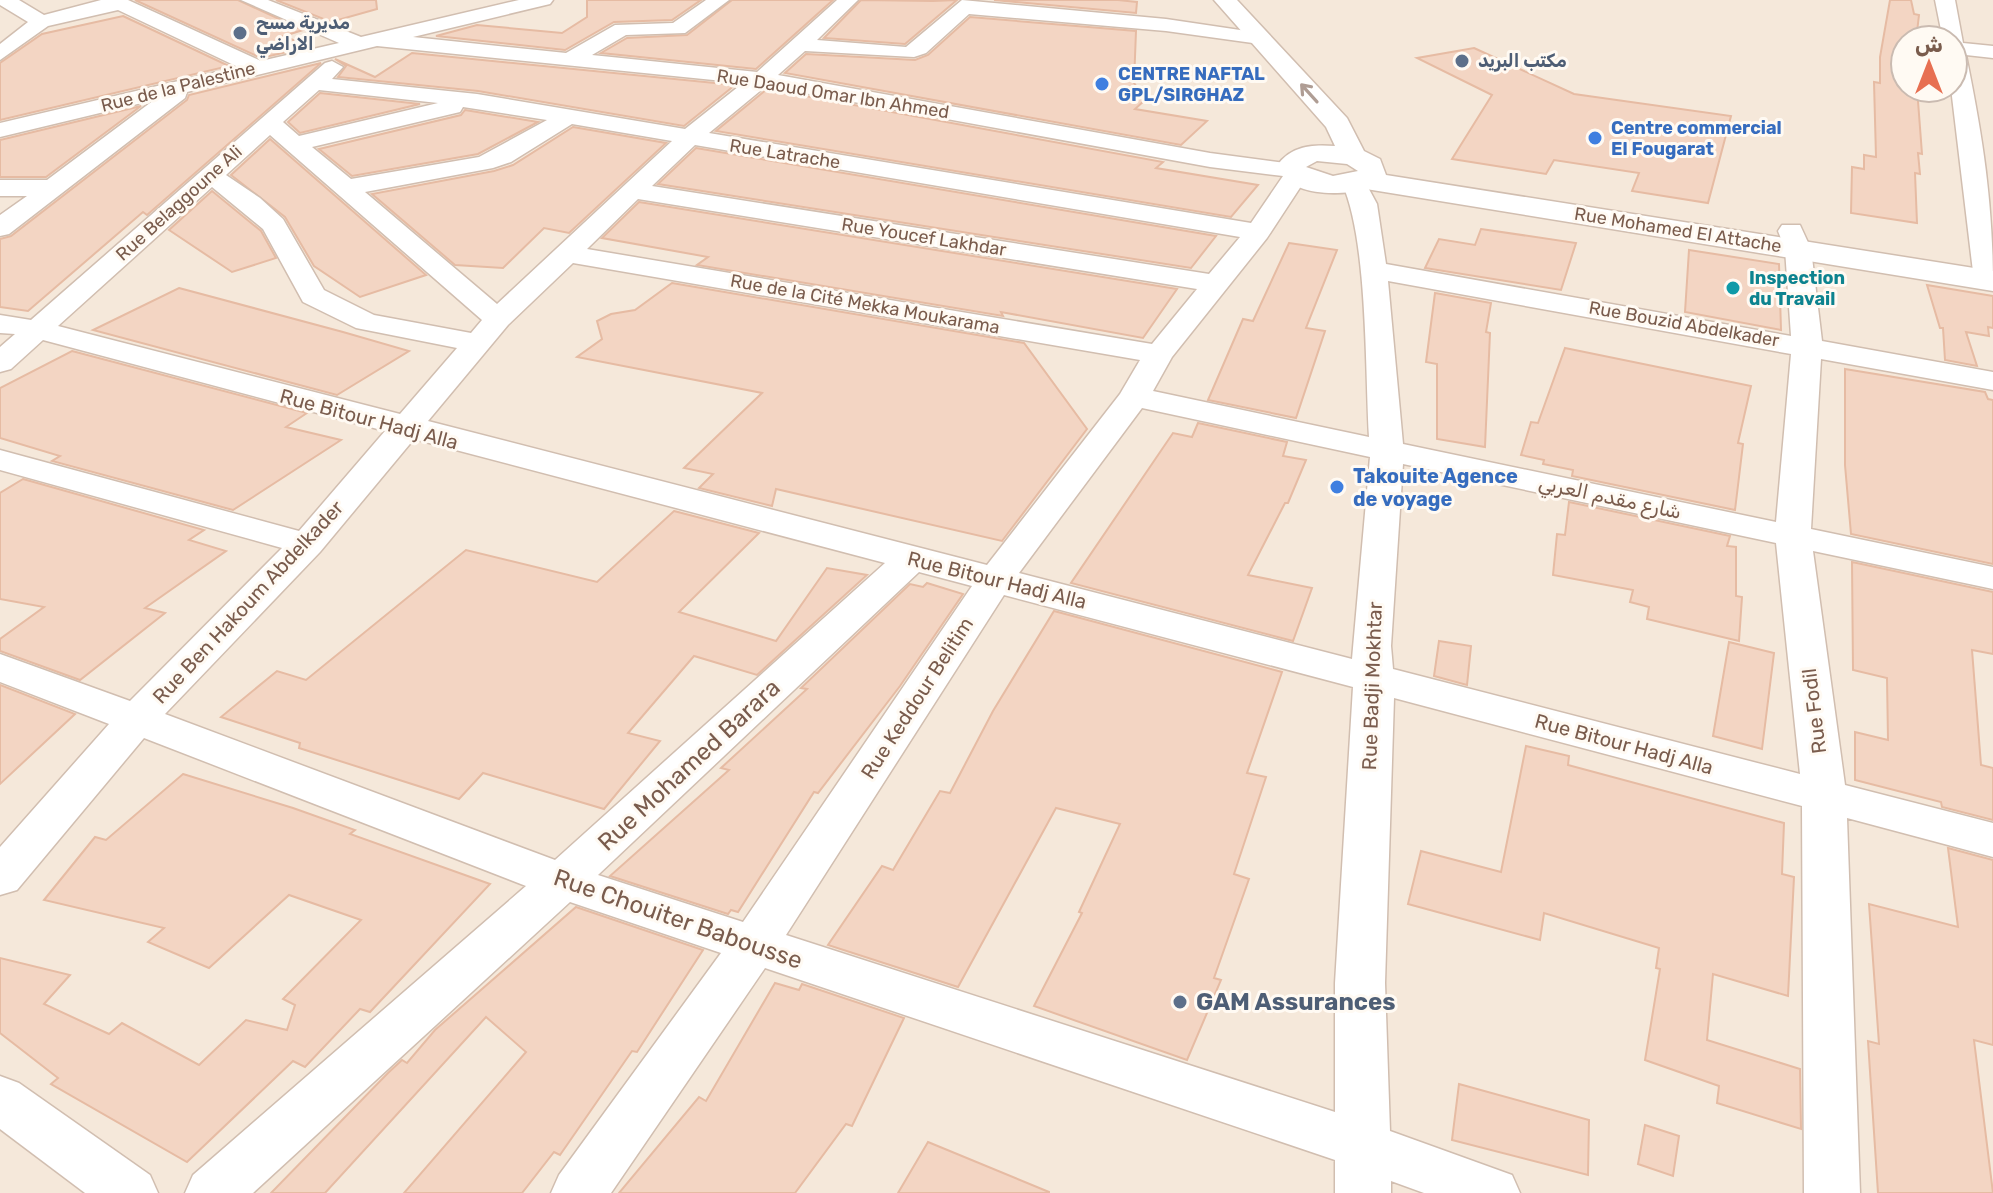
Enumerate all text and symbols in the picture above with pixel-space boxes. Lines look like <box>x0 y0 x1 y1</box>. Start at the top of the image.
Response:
place label: مديرية مسح الاراضي <box>256 12 350 58</box>
marker: مديرية مسح الاراضي <box>231 24 249 42</box>
north arrow <box>1889 24 1969 104</box>
text: ش <box>1915 31 1943 58</box>
place label: مكتب البريد <box>1478 50 1567 72</box>
marker: مكتب البريد <box>1453 52 1471 70</box>
street label: Rue de la Palestine <box>99 57 257 117</box>
place label: CENTRE NAFTAL GPL/SIRGHAZ <box>1118 63 1265 106</box>
street label: Rue Daoud Omar Ibn Ahmed <box>715 65 951 123</box>
marker: CENTRE NAFTAL GPL/SIRGHAZ <box>1093 75 1111 93</box>
one-way arrow <box>1301 84 1319 104</box>
place label: Centre commercial El Fougarat <box>1611 117 1782 160</box>
marker: Centre commercial El Fougarat <box>1586 129 1604 147</box>
street label: Rue Latrache <box>728 134 842 174</box>
street label: Rue Belaggoune Ali <box>111 141 247 265</box>
street label: Rue Mohamed El Attache <box>1573 203 1783 257</box>
street label: Rue Youcef Lakhdar <box>840 213 1008 261</box>
place label: Inspection du Travail <box>1749 267 1845 310</box>
street label: Rue de la Cité Mekka Moukarama <box>729 269 1001 339</box>
marker: Inspection du Travail <box>1724 279 1742 297</box>
street label: Rue Bouzid Abdelkader <box>1587 296 1781 352</box>
street label: Rue Bitour Hadj Alla <box>277 384 461 454</box>
place label: Takouite Agence de voyage <box>1353 464 1518 511</box>
street label: شارع مقدم العربي <box>1536 470 1684 527</box>
marker: Takouite Agence de voyage <box>1328 478 1346 496</box>
street label: Rue Ben Hakoum Abdelkader <box>148 495 349 708</box>
street label: Rue Bitour Hadj Alla <box>905 546 1089 614</box>
street label: Rue Badji Mokhtar <box>1357 601 1387 771</box>
street label: Rue Keddour Belitim <box>856 613 978 783</box>
street label: Rue Fodil <box>1797 667 1831 755</box>
street label: Rue Mohamed Barara <box>592 673 786 857</box>
street label: Rue Bitour Hadj Alla <box>1532 709 1716 779</box>
street label: Rue Chouiter Babousse <box>550 863 806 975</box>
place label: GAM Assurances <box>1196 988 1396 1016</box>
marker: GAM Assurances <box>1171 993 1189 1011</box>

